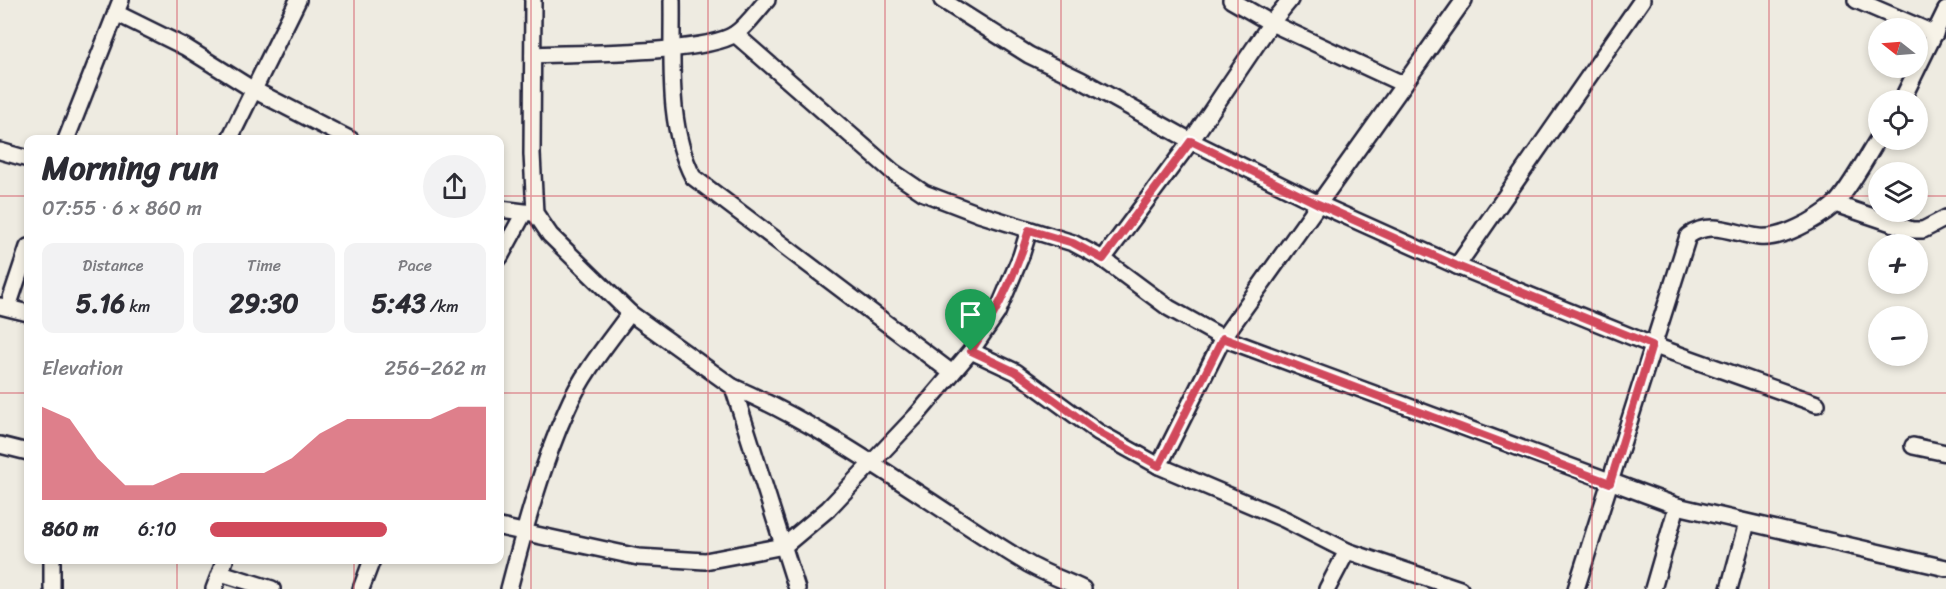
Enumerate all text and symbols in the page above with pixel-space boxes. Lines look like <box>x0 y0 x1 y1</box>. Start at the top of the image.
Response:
north arrow <box>1868 18 1928 78</box>
map controls <box>1868 18 1928 366</box>
button: locate <box>1868 90 1928 150</box>
text: Morning run <box>42 139 218 197</box>
button: share <box>423 155 486 218</box>
button: layers <box>1868 162 1928 222</box>
text: 07:55 · 6 × 860 m <box>42 191 202 226</box>
button: + <box>1868 234 1928 294</box>
text: Distance <box>83 251 143 280</box>
text: Time <box>247 251 281 280</box>
text: Pace <box>398 251 432 280</box>
text: 5.16 <box>76 280 125 326</box>
text: 29:30 <box>229 280 299 326</box>
text: 5:43 <box>371 280 426 326</box>
pin <box>945 289 996 351</box>
text: km <box>125 292 150 321</box>
text: /km <box>426 292 459 321</box>
icon: arrive <box>954 298 987 331</box>
button: − <box>1868 306 1928 366</box>
text: Elevation <box>42 351 123 386</box>
text: 256–262 m <box>385 351 486 386</box>
text: 860 m <box>42 512 99 547</box>
text: 6:10 <box>138 512 177 547</box>

